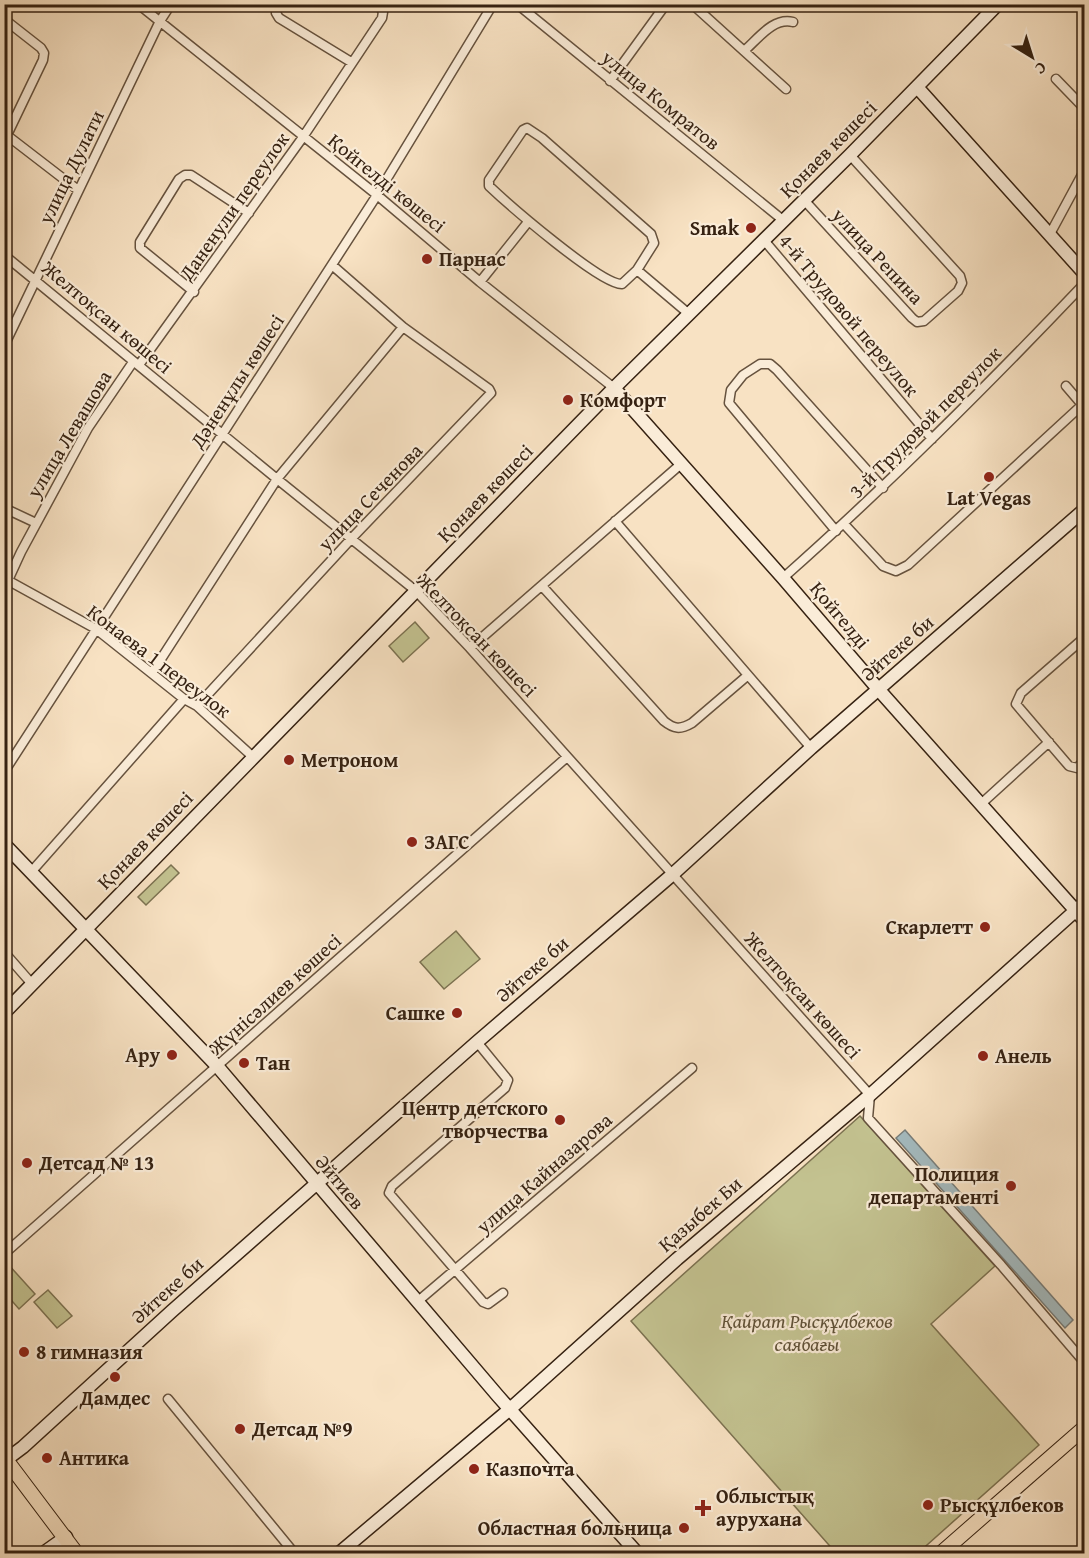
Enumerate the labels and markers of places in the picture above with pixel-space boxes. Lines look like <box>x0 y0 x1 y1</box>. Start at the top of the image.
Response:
place label: Smak <box>690 213 740 242</box>
marker: Smak <box>744 221 758 235</box>
place label: Парнас <box>439 244 506 273</box>
marker: Парнас <box>420 252 434 266</box>
place label: Комфорт <box>580 385 666 414</box>
marker: Комфорт <box>561 393 575 407</box>
marker: Lat Vegas <box>982 470 996 484</box>
place label: Lat Vegas <box>947 483 1031 512</box>
place label: Метроном <box>301 745 398 774</box>
marker: Метроном <box>282 753 296 767</box>
place label: ЗАГС <box>424 827 470 856</box>
marker: ЗАГС <box>405 835 419 849</box>
place label: Скарлетт <box>886 912 973 941</box>
marker: Скарлетт <box>978 920 992 934</box>
place label: Сашке <box>386 998 445 1027</box>
marker: Сашке <box>450 1006 464 1020</box>
place label: Ару <box>125 1040 160 1069</box>
place label: Анель <box>995 1041 1052 1070</box>
marker: Ару <box>165 1048 179 1062</box>
place label: Тан <box>256 1048 290 1077</box>
marker: Анель <box>976 1049 990 1063</box>
marker: Тан <box>237 1056 251 1070</box>
place label: Центр детского творчества <box>402 1093 549 1145</box>
marker: Центр детского творчества <box>553 1113 567 1127</box>
place label: Детсад № 13 <box>38 1148 154 1177</box>
marker: Детсад № 13 <box>20 1156 34 1170</box>
place label: Полиция департаменті <box>868 1159 999 1211</box>
marker: Полиция департаменті <box>1004 1179 1018 1193</box>
place label: 8 гимназия <box>36 1337 143 1366</box>
marker: 8 гимназия <box>17 1345 31 1359</box>
marker: Дамдес <box>108 1370 122 1384</box>
place label: Дамдес <box>79 1383 150 1412</box>
place label: Детсад №9 <box>251 1414 353 1443</box>
marker: Детсад №9 <box>233 1422 247 1436</box>
place label: Антика <box>59 1443 130 1472</box>
marker: Антика <box>40 1451 54 1465</box>
place label: Казпочта <box>486 1454 575 1483</box>
marker: Казпочта <box>467 1462 481 1476</box>
place label: Облыстық аурухана <box>716 1481 814 1533</box>
place label: Рысқұлбеков <box>940 1490 1064 1519</box>
marker: Рысқұлбеков <box>921 1498 935 1512</box>
marker: Облыстық аурухана <box>694 1499 712 1517</box>
place label: Областная больница <box>478 1513 673 1542</box>
marker: Областная больница <box>677 1521 691 1535</box>

